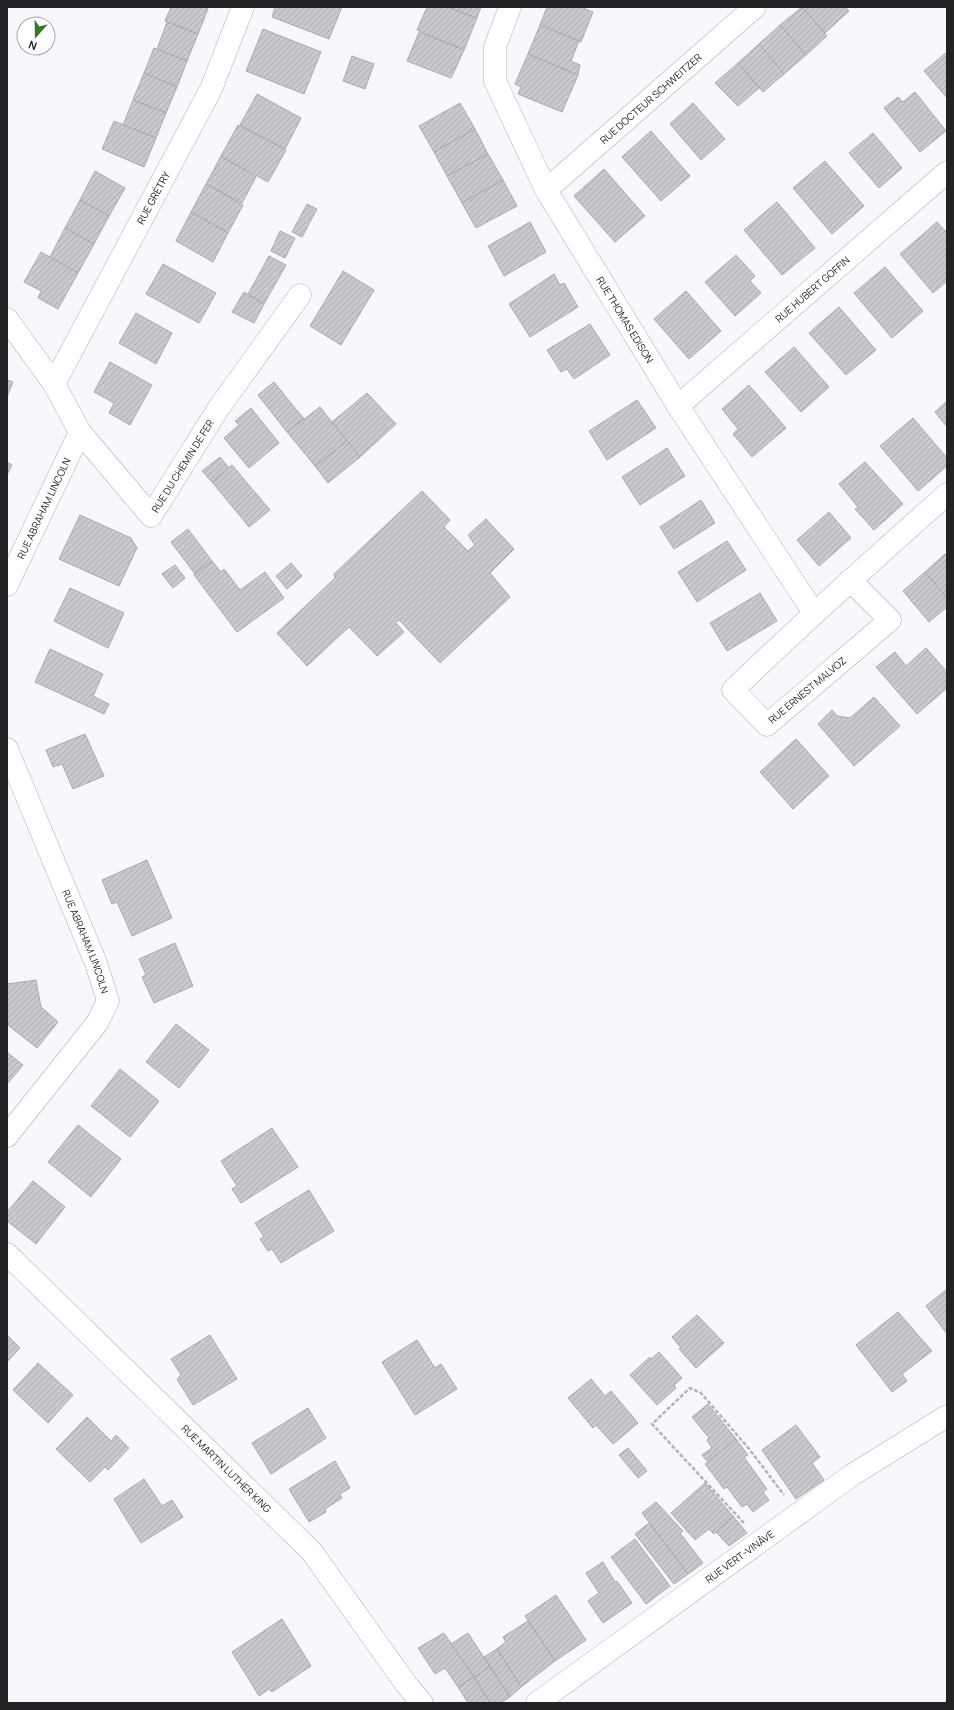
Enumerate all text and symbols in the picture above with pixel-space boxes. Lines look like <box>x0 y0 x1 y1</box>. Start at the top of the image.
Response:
north arrow <box>16 16 56 56</box>
text: N <box>26 37 39 54</box>
street label: RUE DOCTEUR SCHWEITZER <box>597 50 704 147</box>
street label: RUE GRÉTRY <box>133 169 173 227</box>
street label: RUE HUBERT GOFFIN <box>772 253 853 325</box>
street label: RUE THOMAS EDISON <box>593 274 657 366</box>
street label: RUE DU CHEMIN DE FER <box>148 416 217 515</box>
street label: RUE ABRAHAM LINCOLN <box>13 455 74 561</box>
street label: RUE ERNEST MALVOZ <box>765 653 849 727</box>
street label: RUE ABRAHAM LINCOLN <box>59 887 112 995</box>
street label: RUE MARTIN LUTHER KING <box>179 1421 275 1516</box>
street label: RUE VERT-VINÂVE <box>702 1527 777 1586</box>

